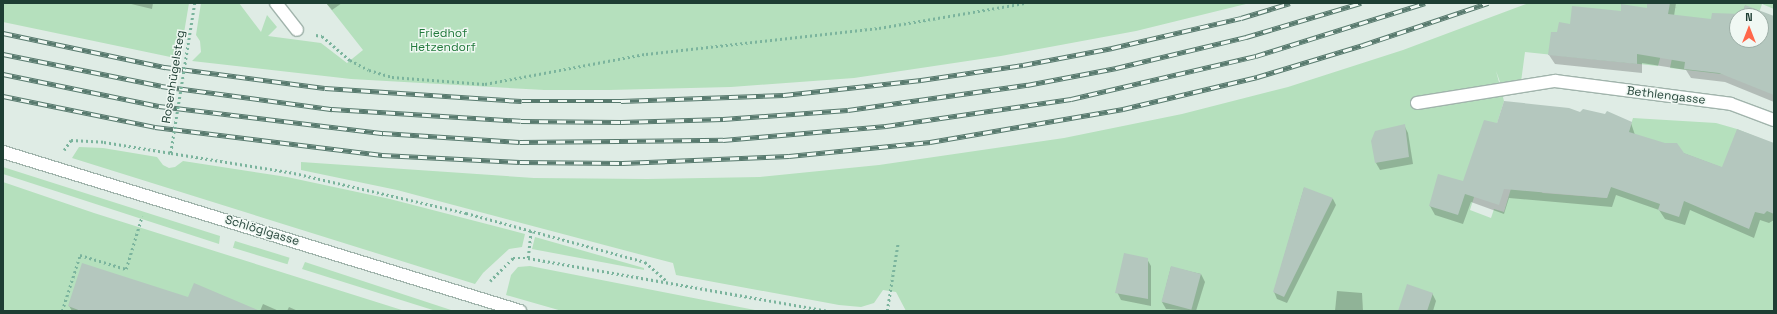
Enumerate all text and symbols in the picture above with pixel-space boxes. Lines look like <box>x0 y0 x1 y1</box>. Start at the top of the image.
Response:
north arrow <box>1729 8 1769 48</box>
text: N <box>1745 10 1753 24</box>
park label: Friedhof Hetzendorf <box>410 27 476 55</box>
street label: Rosenhügelsteg <box>160 29 188 125</box>
street label: Bethlengasse <box>1626 84 1706 108</box>
street label: Schlöglgasse <box>223 213 301 249</box>

